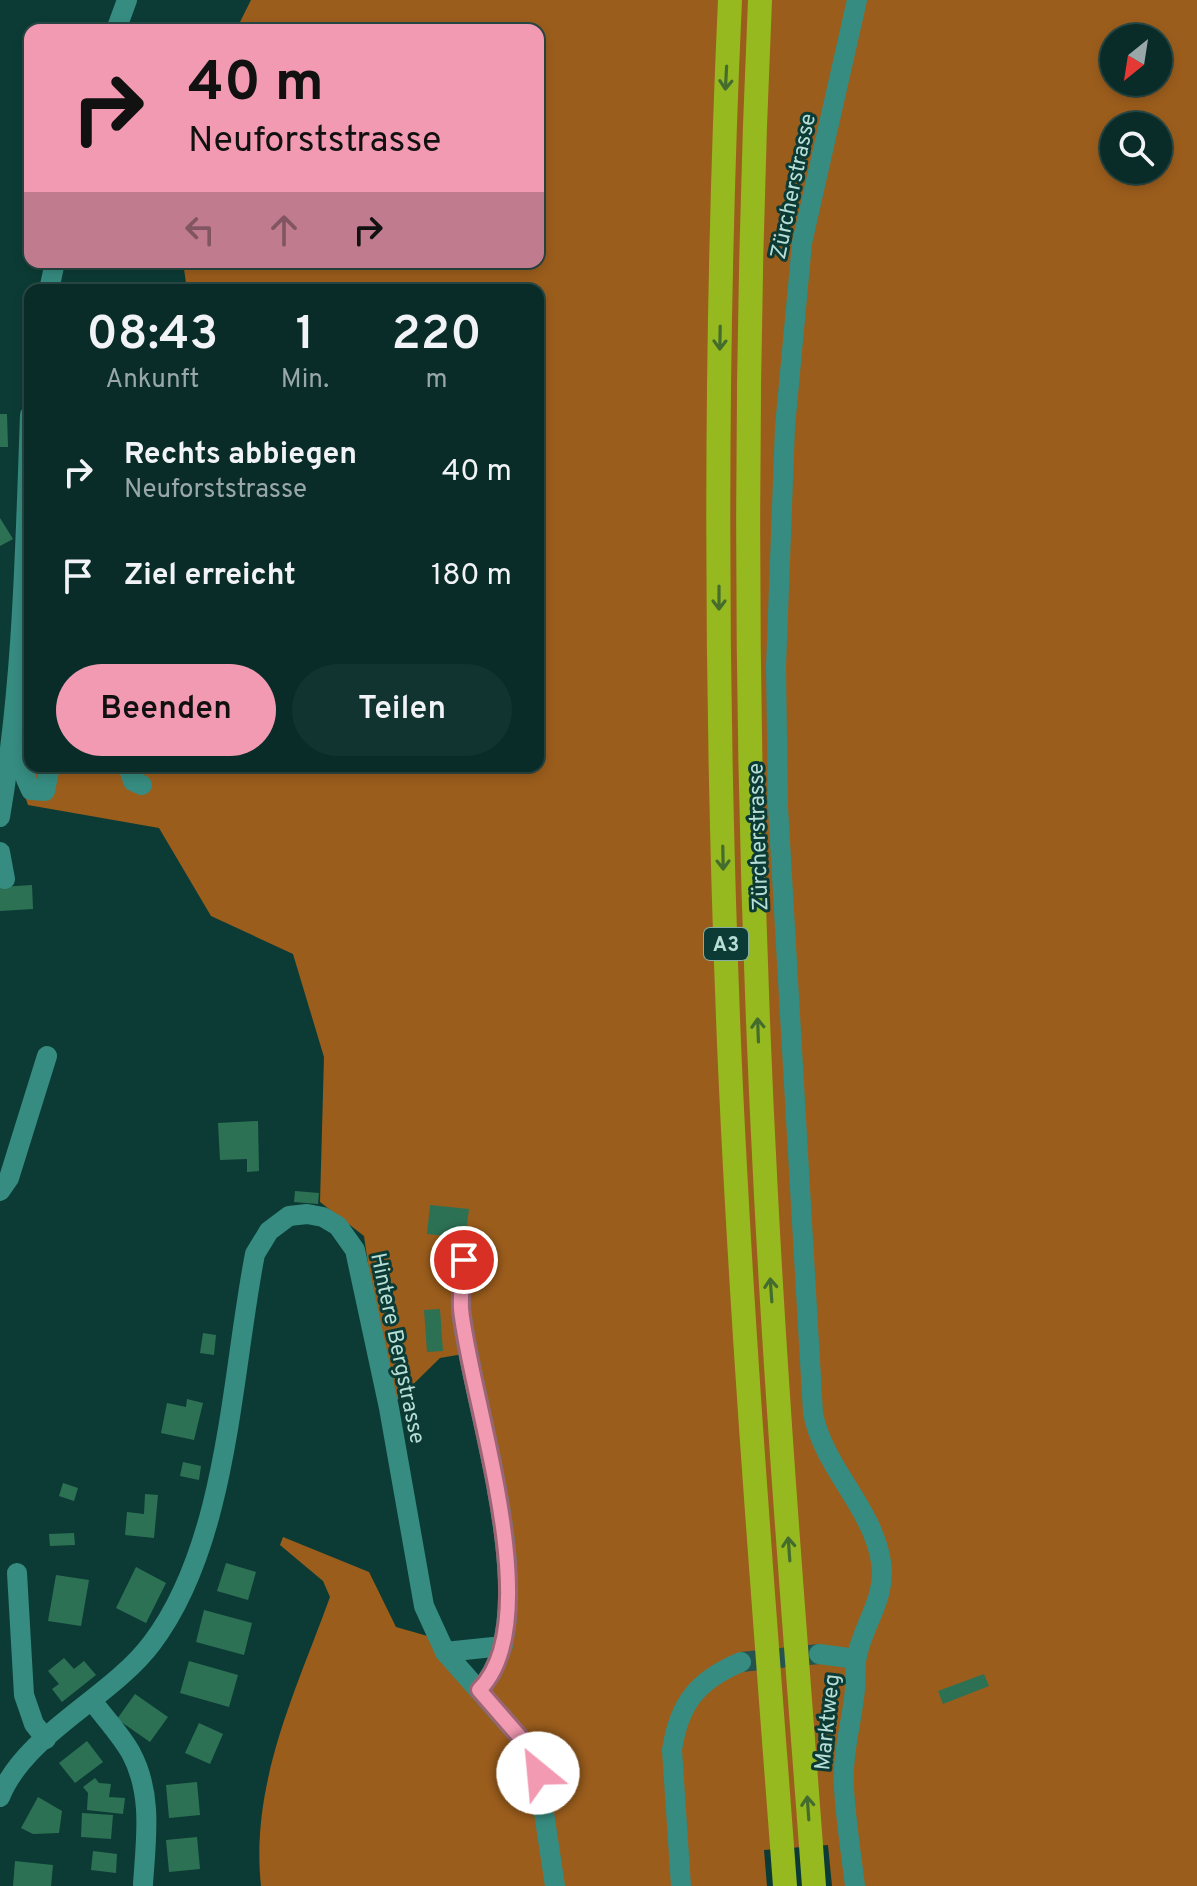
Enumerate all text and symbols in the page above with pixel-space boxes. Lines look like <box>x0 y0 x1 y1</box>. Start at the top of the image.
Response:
north arrow <box>1100 24 1172 96</box>
map controls <box>1100 24 1172 184</box>
text: 40 m <box>188 50 324 120</box>
icon: right <box>56 56 160 160</box>
one-way arrow <box>719 64 734 91</box>
street label: Zürcherstrasse <box>766 111 823 262</box>
button: search <box>1100 112 1172 184</box>
text: Neuforststrasse <box>188 119 441 165</box>
icon: left <box>178 208 222 252</box>
icon: ahead <box>262 208 306 252</box>
icon: right <box>346 208 390 252</box>
text: 08:43 <box>86 306 218 366</box>
text: 1 <box>296 306 314 366</box>
text: 220 <box>391 306 482 366</box>
one-way arrow <box>712 324 728 351</box>
text: Ankunft <box>105 364 199 397</box>
text: Min. <box>281 364 329 397</box>
text: m <box>425 364 448 397</box>
text: Rechts abbiegen <box>124 437 357 474</box>
icon: right <box>56 450 100 494</box>
text: 40 m <box>442 454 512 491</box>
text: Neuforststrasse <box>124 474 307 507</box>
icon: arrive <box>56 554 100 598</box>
text: Ziel erreicht <box>124 558 296 595</box>
text: 180 m <box>431 558 512 595</box>
one-way arrow <box>711 584 727 611</box>
button: Beenden <box>56 664 276 756</box>
button: Teilen <box>292 664 512 756</box>
street label: Zürcherstrasse <box>743 762 776 911</box>
one-way arrow <box>715 844 731 871</box>
road number: A3 <box>704 928 748 960</box>
one-way arrow <box>751 1017 766 1044</box>
pin <box>430 1226 498 1294</box>
icon: arrive <box>442 1238 486 1282</box>
street label: Hintere Bergstrasse <box>363 1250 430 1447</box>
one-way arrow <box>764 1277 779 1303</box>
one-way arrow <box>781 1536 796 1563</box>
street label: Marktweg <box>810 1673 847 1772</box>
position arrow <box>496 1731 580 1815</box>
one-way arrow <box>800 1795 815 1822</box>

